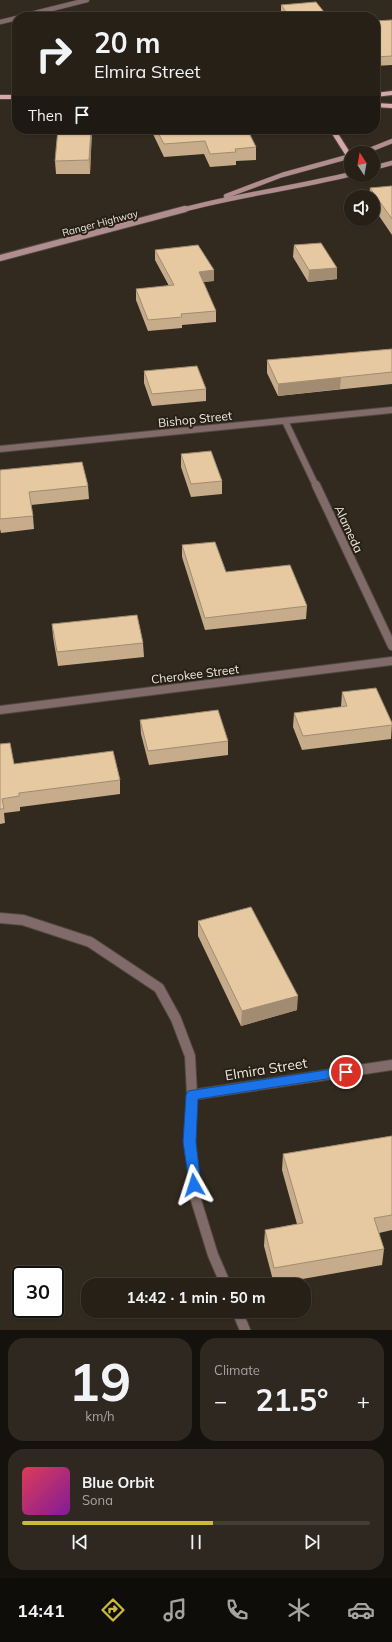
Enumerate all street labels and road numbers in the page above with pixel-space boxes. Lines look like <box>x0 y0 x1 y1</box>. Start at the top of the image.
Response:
street label: Ranger Highway <box>61 206 140 239</box>
street label: Bishop Street <box>157 408 233 430</box>
street label: Alameda <box>332 503 366 555</box>
street label: Cherokee Street <box>150 661 240 687</box>
street label: Elmira Street <box>224 1054 308 1084</box>

